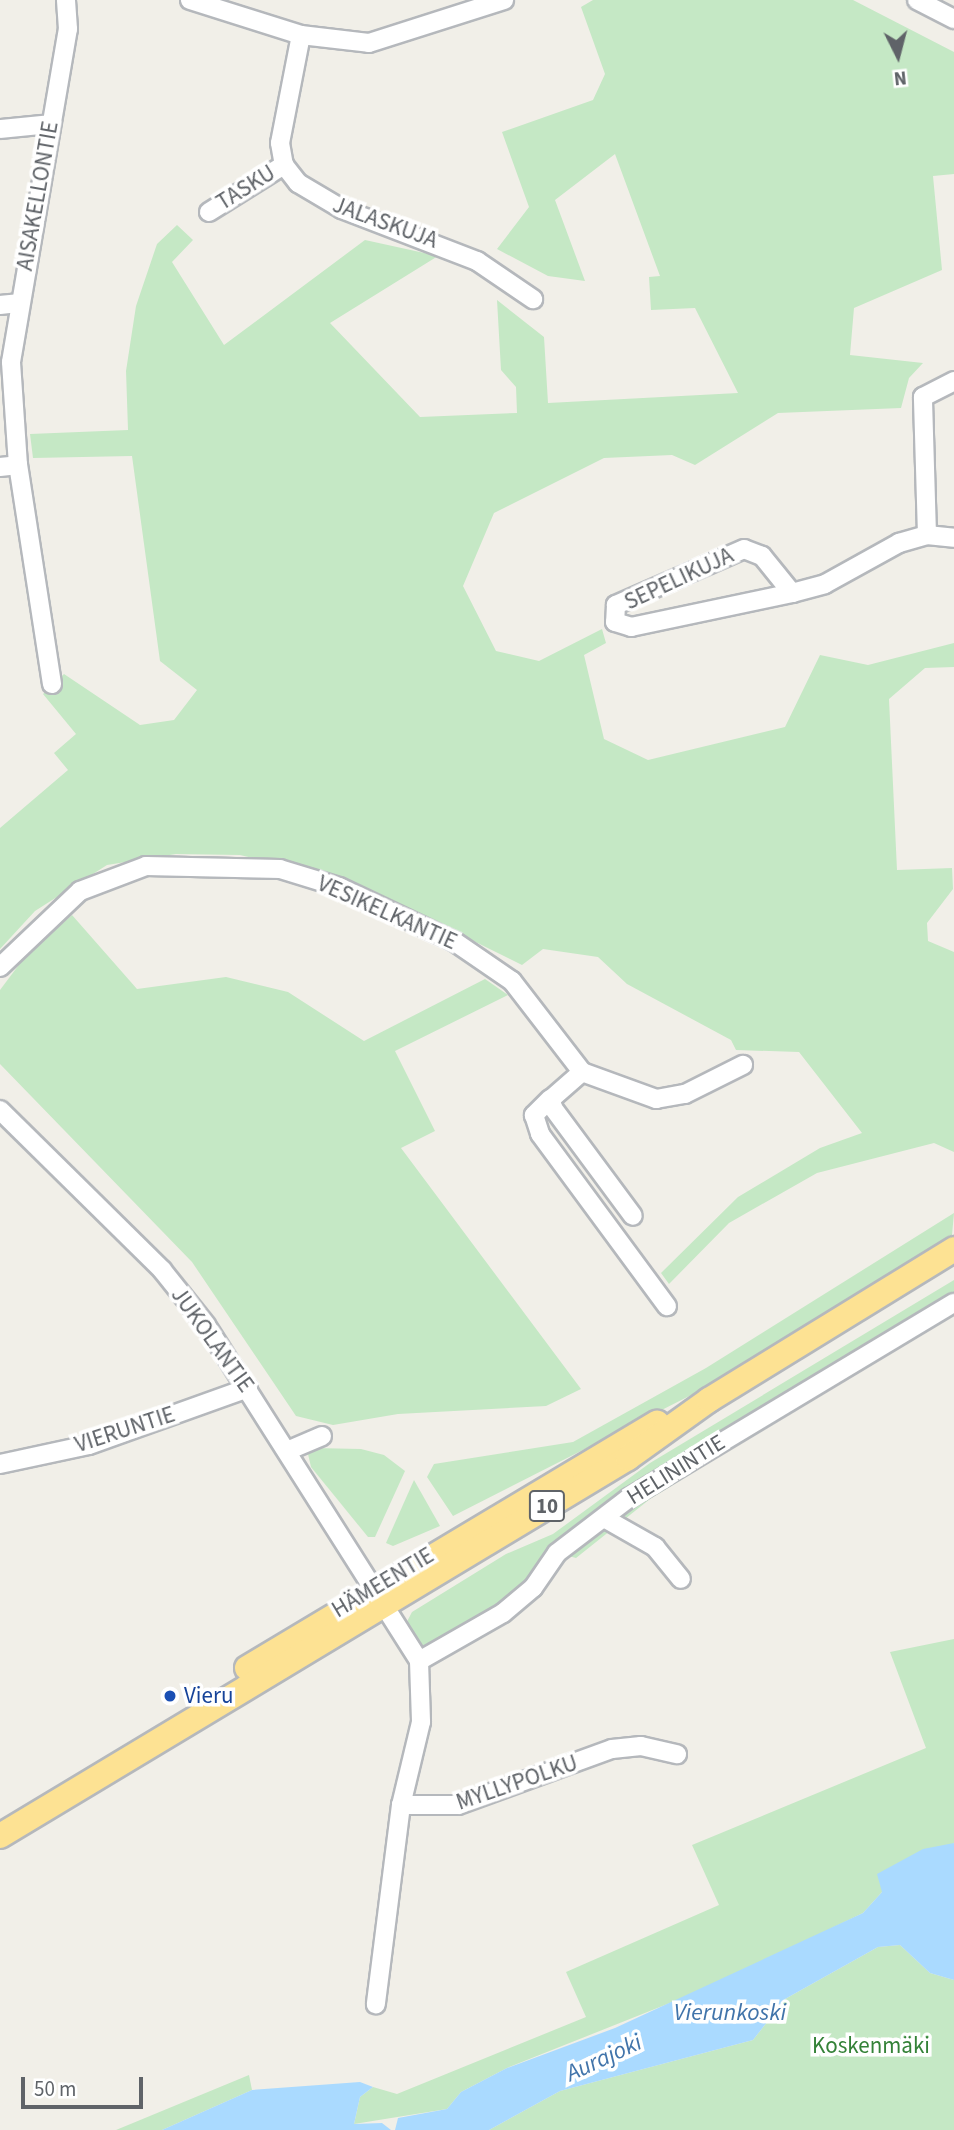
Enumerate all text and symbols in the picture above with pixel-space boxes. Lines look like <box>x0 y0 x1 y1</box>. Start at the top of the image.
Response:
north arrow <box>863 21 933 91</box>
text: N <box>893 63 908 91</box>
street label: AISAKELLONTIE <box>11 119 65 273</box>
street label: TASKU <box>212 159 280 217</box>
street label: JALASKUJA <box>329 191 441 255</box>
street label: SEPELIKUJA <box>620 542 738 616</box>
street label: VESIKELKANTIE <box>313 870 461 956</box>
street label: JUKOLANTIE <box>165 1282 259 1398</box>
street label: VIERUNTIE <box>72 1401 178 1459</box>
street label: HELININTIE <box>622 1429 730 1511</box>
road number: 10 <box>528 1488 566 1524</box>
street label: HÄMEENTIE <box>327 1542 439 1624</box>
place label: Vieru <box>184 1682 233 1710</box>
marker: Vieru <box>162 1688 178 1704</box>
street label: MYLLYPOLKU <box>453 1749 581 1817</box>
water label: Vierunkoski <box>674 1999 786 2027</box>
water label: Aurajoki <box>561 2028 647 2088</box>
park label: Koskenmäki <box>812 2032 930 2060</box>
scale bar <box>24 2064 147 2108</box>
text: 50 m <box>34 2074 76 2104</box>

